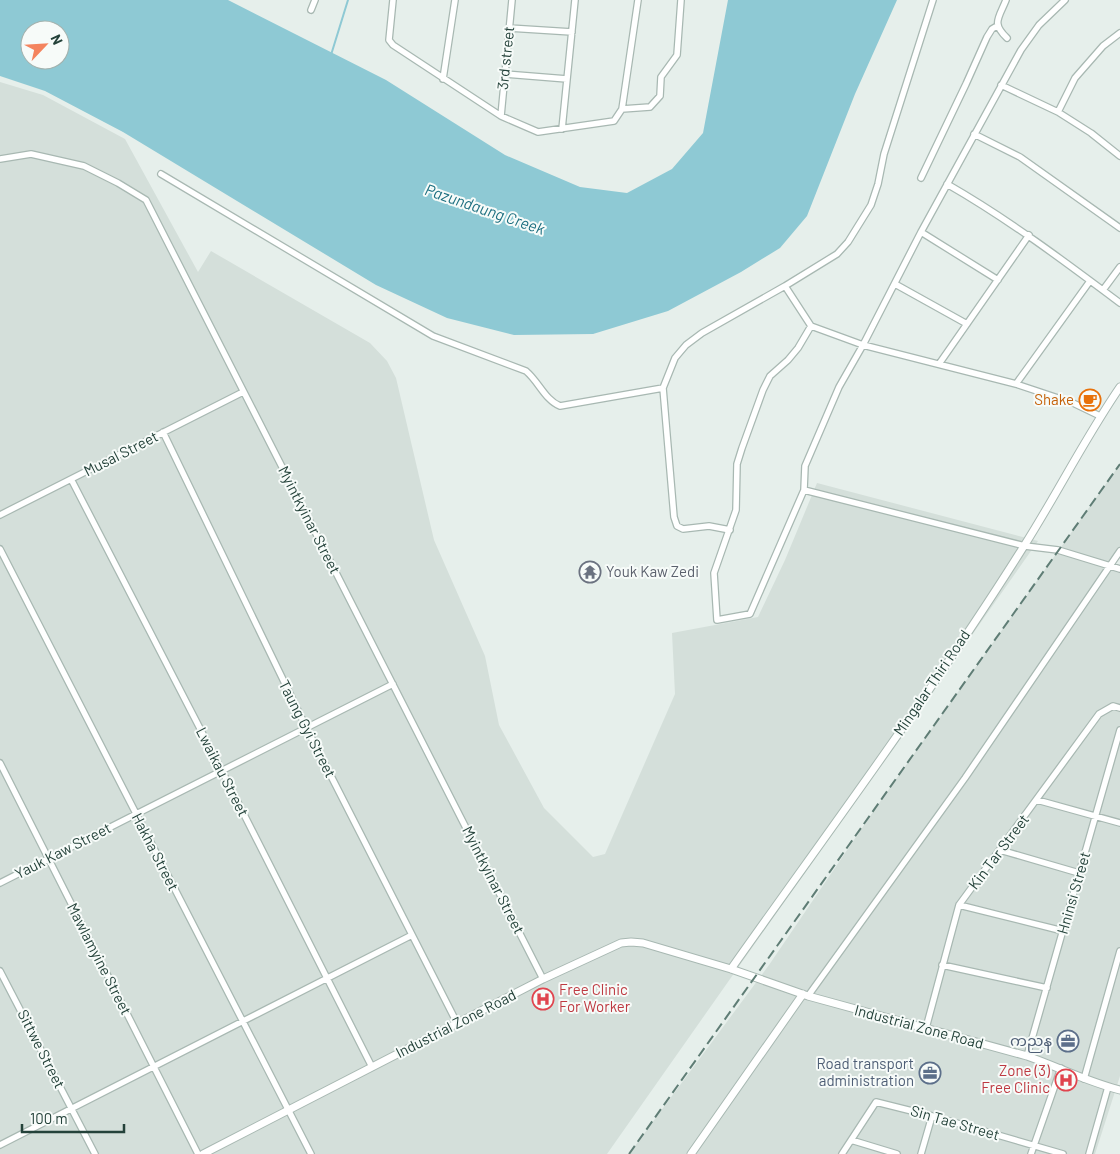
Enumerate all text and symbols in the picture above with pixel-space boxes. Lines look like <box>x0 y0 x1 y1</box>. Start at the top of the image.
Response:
north arrow <box>20 20 70 70</box>
street label: 3rd street <box>493 25 517 91</box>
text: N <box>48 31 67 47</box>
water label: Pazundaung Creek <box>423 179 548 238</box>
cafe icon: Shake <box>1078 388 1102 412</box>
place label: Shake <box>1034 390 1074 408</box>
street label: Musal Street <box>80 427 161 480</box>
street label: Myintkyinar Street <box>275 463 345 576</box>
temple icon: Youk Kaw Zedi <box>578 560 602 584</box>
place label: Youk Kaw Zedi <box>606 562 699 580</box>
street label: Mingalar Thiri Road <box>889 626 973 739</box>
street label: Taung Gyi Street <box>276 677 340 780</box>
street label: Lwaikau Street <box>193 724 253 819</box>
street label: Hakha Street <box>129 810 183 893</box>
street label: Kin Tar Street <box>964 810 1032 893</box>
street label: Yauk Kaw Street <box>11 818 114 882</box>
street label: Myintkyinar Street <box>459 823 529 936</box>
street label: Hninsi Street <box>1053 849 1093 936</box>
street label: Mawlamyine Street <box>64 900 136 1018</box>
place label: Free Clinic For Worker <box>559 980 631 1015</box>
street label: Industrial Zone Road <box>392 985 519 1061</box>
hospital icon: Free Clinic For Worker <box>531 987 555 1011</box>
street label: Industrial Zone Road <box>853 1000 986 1052</box>
street label: Sittwe Street <box>14 1006 69 1091</box>
office icon: ကညန <box>1056 1029 1080 1053</box>
place label: ကညန <box>1010 1031 1052 1053</box>
place label: Road transport administration <box>816 1054 914 1089</box>
office icon: Road transport administration <box>918 1061 942 1085</box>
place label: Zone (3) Free Clinic <box>981 1061 1050 1096</box>
hospital icon: Zone (3) Free Clinic <box>1054 1068 1078 1092</box>
street label: Sin Tae Street <box>909 1101 1002 1143</box>
scale bar <box>22 1102 125 1134</box>
text: 100 m <box>30 1109 68 1127</box>

